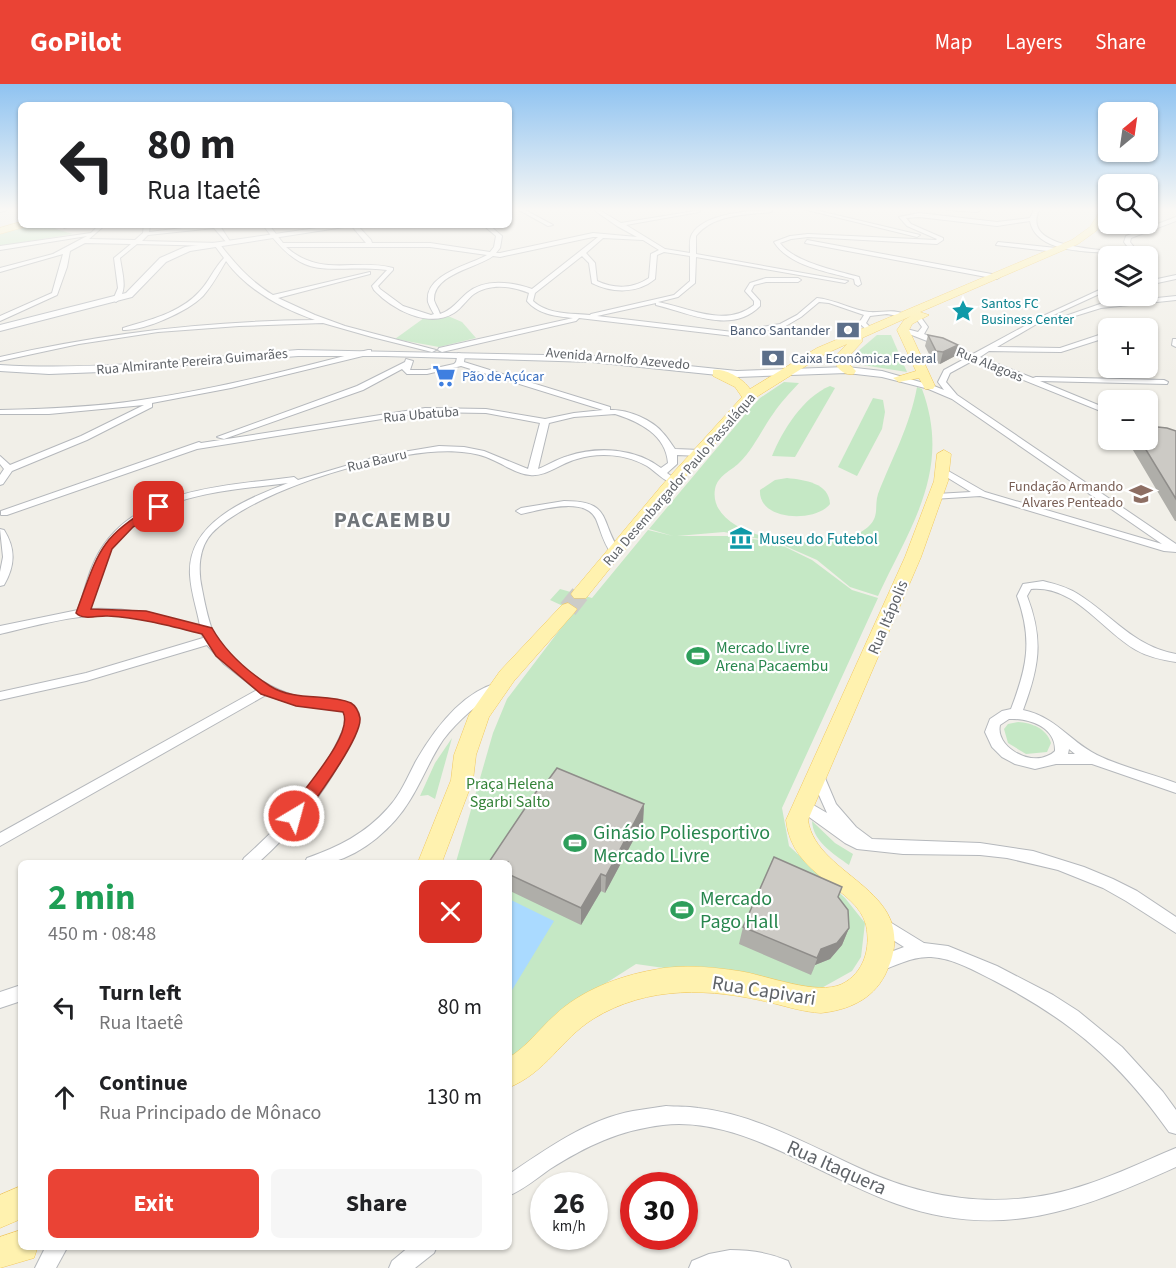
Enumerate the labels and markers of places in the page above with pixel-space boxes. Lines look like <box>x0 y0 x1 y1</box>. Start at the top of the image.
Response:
place label: Santos FC Business Center <box>981 294 1074 330</box>
place icon: Santos FC Business Center <box>950 298 976 324</box>
bank icon: Banco Santander <box>835 317 861 343</box>
place label: Banco Santander <box>730 321 830 341</box>
bank icon: Caixa Econômica Federal <box>760 345 786 371</box>
place label: Caixa Econômica Federal <box>791 349 937 369</box>
supermarket icon: Pão de Açúcar <box>431 363 457 389</box>
place label: Pão de Açúcar <box>462 367 544 387</box>
place label: Fundação Armando Alvares Penteado <box>1008 477 1123 513</box>
pin <box>133 481 184 532</box>
school or university icon: Fundação Armando Alvares Penteado <box>1128 481 1154 507</box>
museum icon: Museu do Futebol <box>728 525 754 551</box>
place label: Museu do Futebol <box>759 528 878 550</box>
place label: Mercado Livre Arena Pacaembu <box>716 637 828 677</box>
sports icon: Mercado Livre Arena Pacaembu <box>685 643 711 669</box>
place label: Ginásio Poliesportivo Mercado Livre <box>593 819 770 870</box>
sports icon: Ginásio Poliesportivo Mercado Livre <box>562 830 588 856</box>
place label: Mercado Pago Hall <box>700 885 779 936</box>
sports icon: Mercado Pago Hall <box>669 897 695 923</box>

